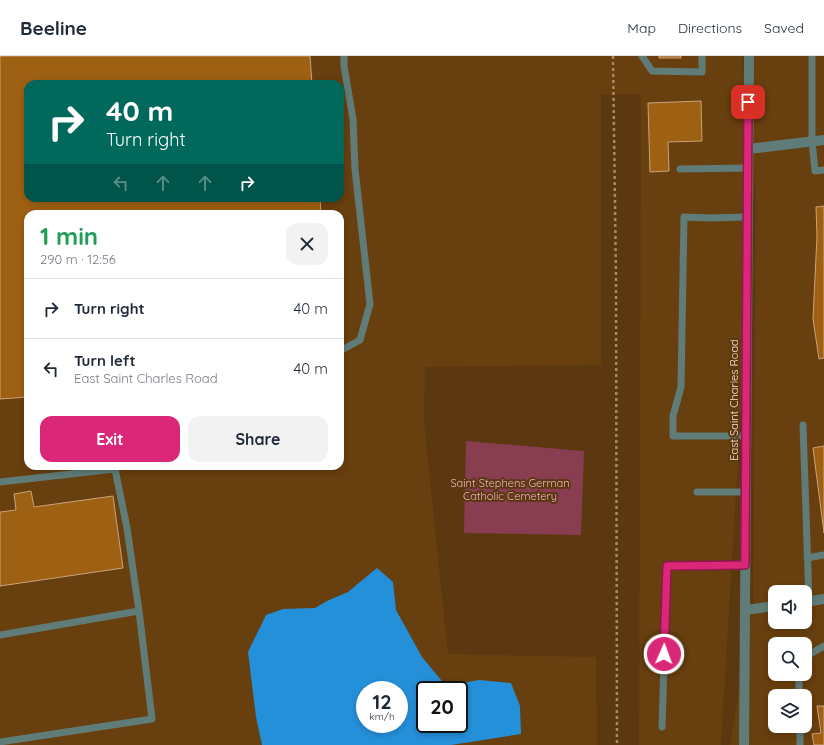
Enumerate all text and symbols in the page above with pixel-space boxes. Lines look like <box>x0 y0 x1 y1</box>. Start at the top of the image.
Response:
text: Beeline <box>20 16 87 40</box>
text: Map <box>627 19 656 37</box>
text: Directions <box>678 19 742 37</box>
text: Saved <box>764 19 804 37</box>
pin <box>731 85 765 119</box>
icon: arrive <box>737 91 759 113</box>
text: 40 m <box>106 93 173 128</box>
icon: right <box>40 96 92 148</box>
text: Turn right <box>106 128 186 151</box>
icon: left <box>110 172 132 194</box>
icon: ahead <box>152 172 174 194</box>
icon: ahead <box>194 172 216 194</box>
icon: right <box>236 172 258 194</box>
text: 1 min <box>40 221 98 251</box>
button: close <box>286 223 328 265</box>
text: 290 m · 12:56 <box>40 251 116 267</box>
icon: right <box>40 298 62 320</box>
text: Turn right <box>74 299 145 318</box>
text: 40 m <box>293 299 328 318</box>
street label: East Saint Charles Road <box>727 339 741 461</box>
text: Turn left <box>74 351 136 370</box>
icon: left <box>40 358 62 380</box>
text: 40 m <box>293 359 328 378</box>
text: East Saint Charles Road <box>74 370 218 386</box>
button: Exit <box>40 416 180 462</box>
button: Share <box>188 416 328 462</box>
park label: Saint Stephens German Catholic Cemetery <box>450 476 570 503</box>
map controls <box>768 585 812 733</box>
button: sound <box>768 585 812 629</box>
position arrow <box>643 633 685 675</box>
button: search <box>768 637 812 681</box>
speed limit sign: 20 <box>416 681 468 733</box>
text: 12 <box>372 689 392 714</box>
button: layers <box>768 689 812 733</box>
text: km/h <box>369 710 395 723</box>

